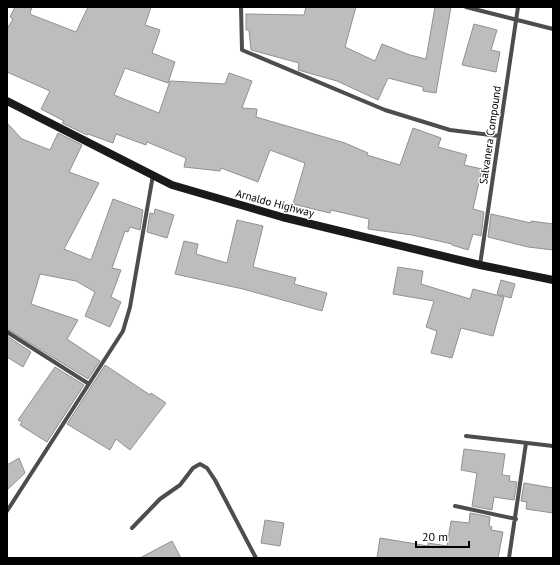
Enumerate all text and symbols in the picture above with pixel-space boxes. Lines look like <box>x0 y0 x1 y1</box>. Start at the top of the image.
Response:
street label: Salvanera Compound <box>476 85 504 185</box>
street label: Arnaldo Highway <box>234 186 317 220</box>
scale bar <box>416 523 469 549</box>
text: 20 m <box>422 529 448 544</box>

